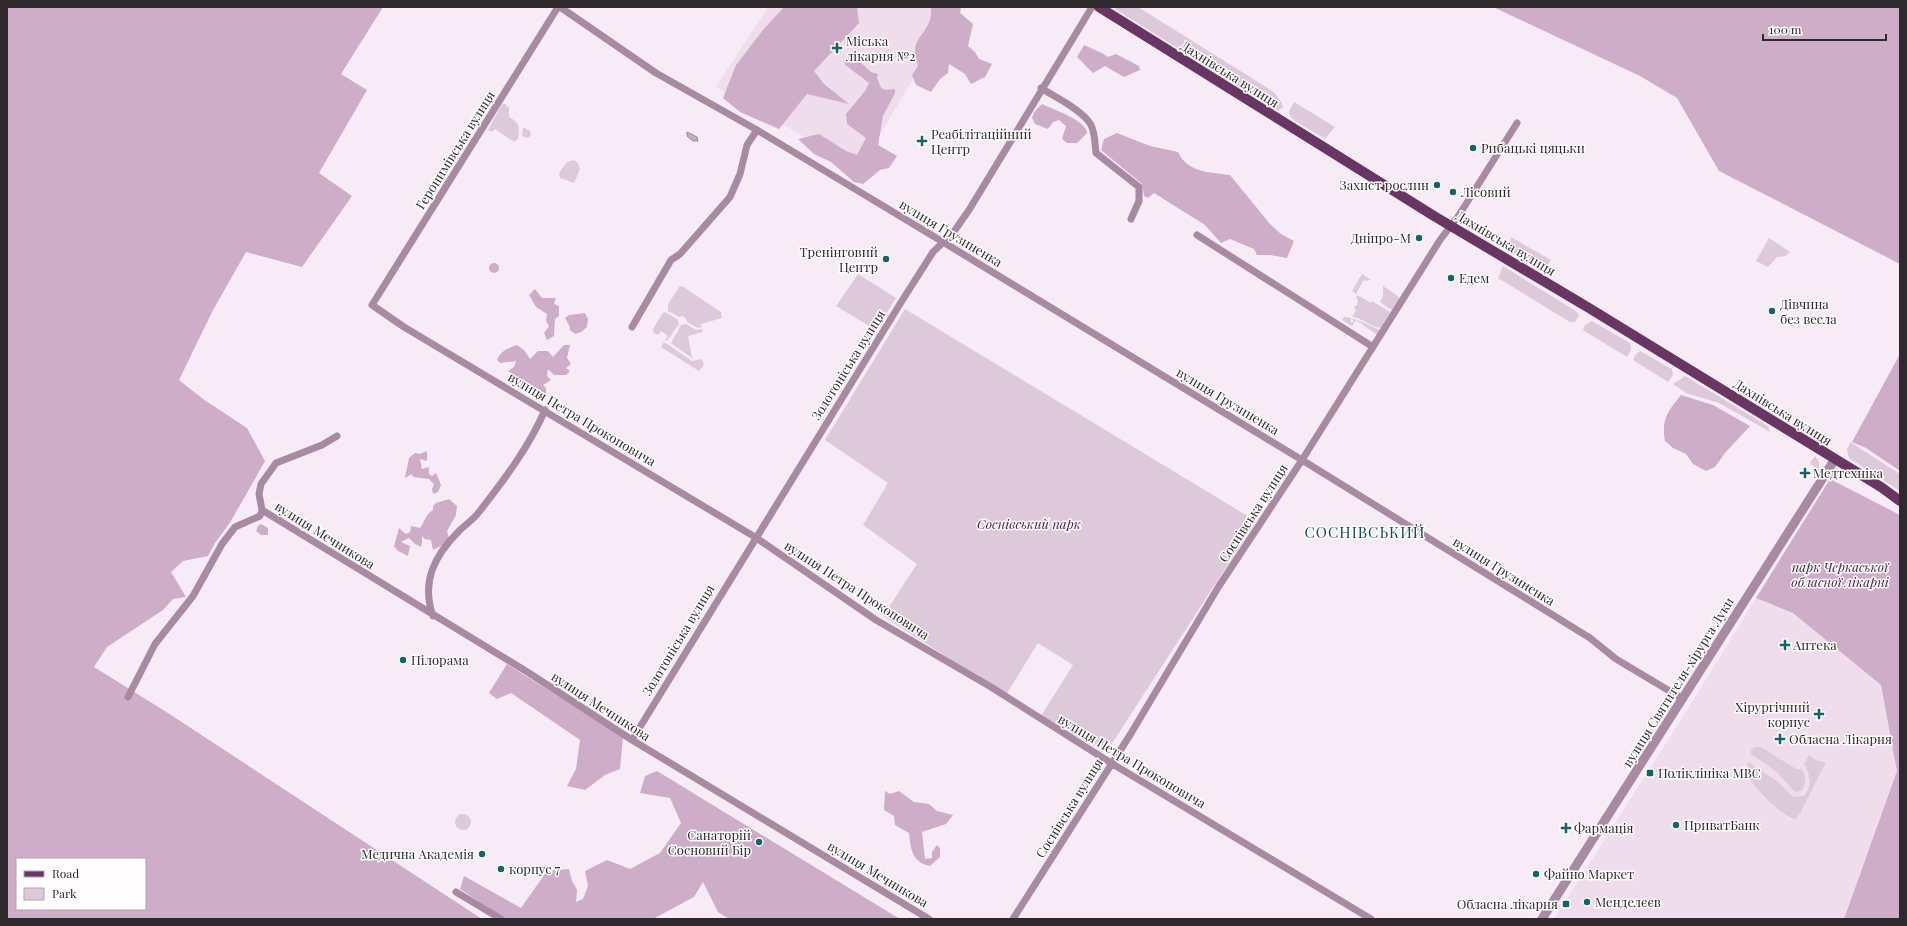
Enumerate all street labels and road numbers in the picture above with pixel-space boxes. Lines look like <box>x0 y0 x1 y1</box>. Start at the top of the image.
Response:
street label: Дахнівська вулиця <box>1178 36 1283 111</box>
street label: Геронимівська вулиця <box>411 87 498 212</box>
street label: вулиця Грузиненка <box>897 195 1006 270</box>
street label: Дахнівська вулиця <box>1453 206 1559 279</box>
street label: Золотоніська вулиця <box>807 306 888 423</box>
street label: вулиця Грузиненка <box>1174 363 1283 438</box>
street label: вулиця Петра Прокоповича <box>505 368 660 470</box>
street label: Дахнівська вулиця <box>1731 374 1836 449</box>
street label: Соснівська вулиця <box>1214 460 1291 565</box>
street label: вулиця Мечникова <box>272 497 379 572</box>
street label: вулиця Грузиненка <box>1450 532 1559 609</box>
street label: вулиця Петра Прокоповича <box>782 536 933 643</box>
street label: Золотоніська вулиця <box>638 581 717 698</box>
street label: вулиця Святителя-хірурга Луки <box>1618 594 1737 770</box>
street label: вулиця Мечникова <box>549 667 654 744</box>
street label: вулиця Петра Прокоповича <box>1055 710 1210 812</box>
street label: Соснівська вулиця <box>1031 755 1106 861</box>
street label: вулиця Мечникова <box>825 837 932 911</box>

